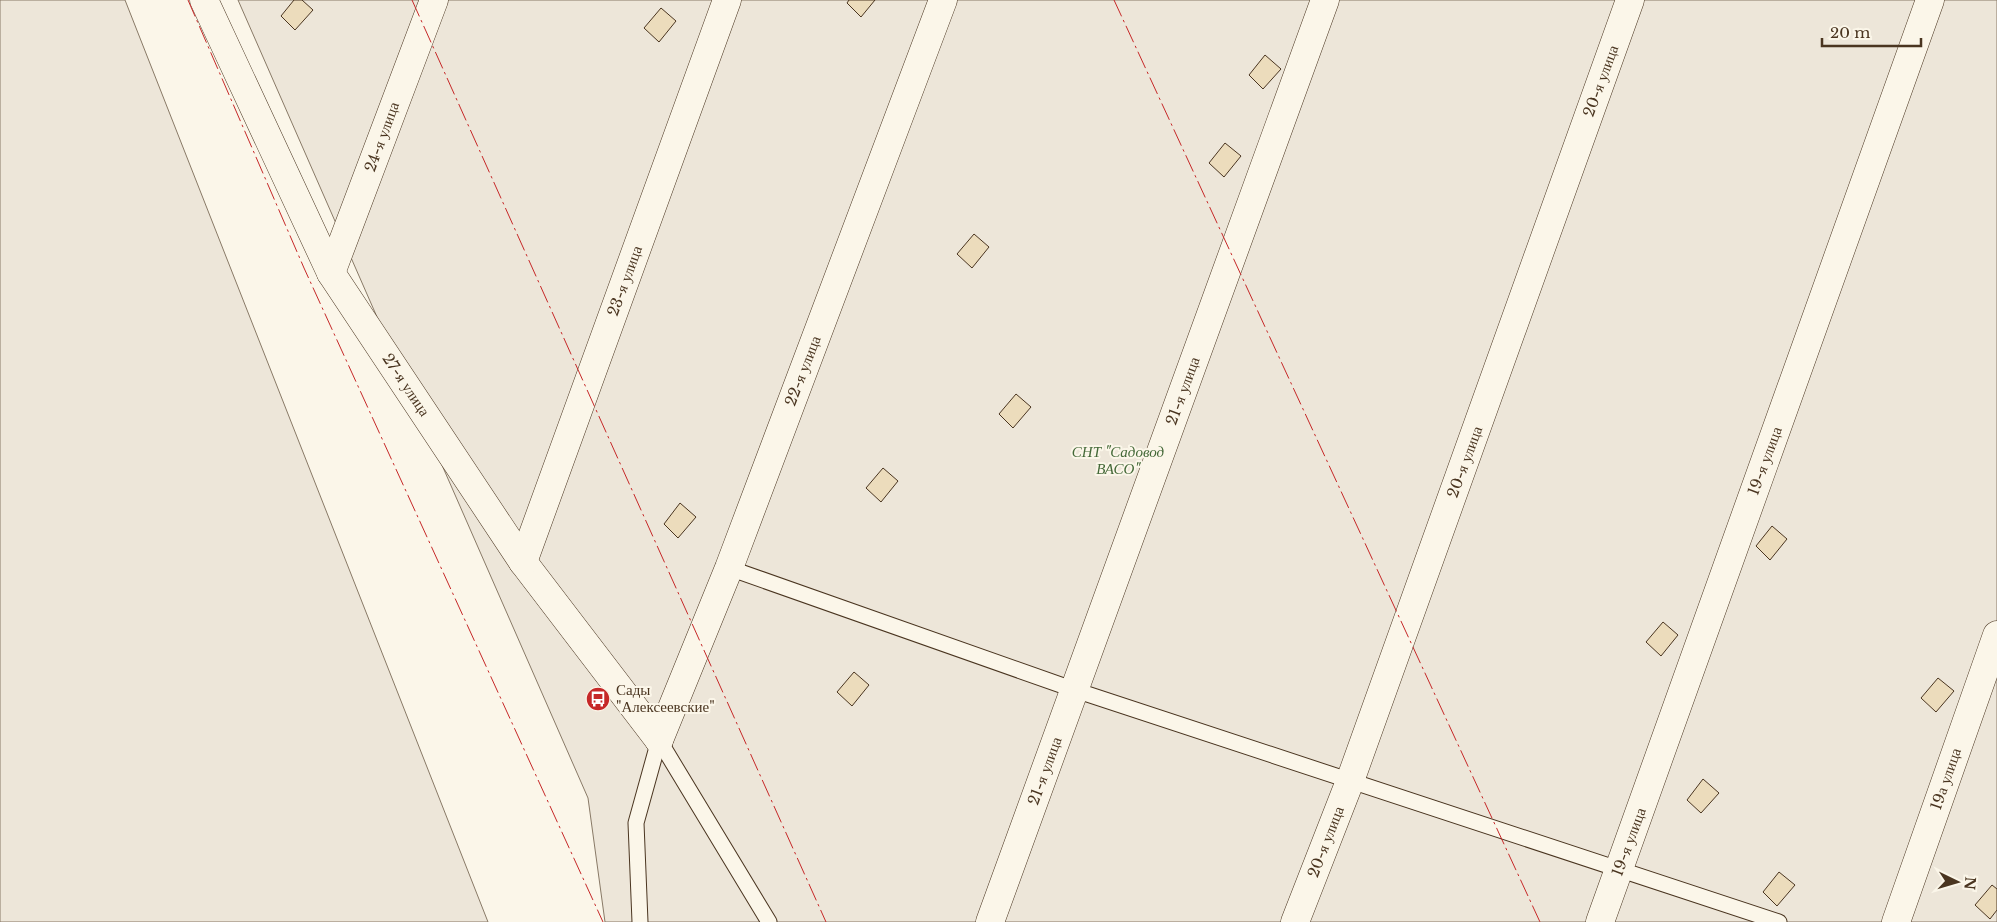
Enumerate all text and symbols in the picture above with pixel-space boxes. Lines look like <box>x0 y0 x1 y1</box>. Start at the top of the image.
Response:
scale bar <box>1822 15 1921 47</box>
text: 20 m <box>1830 23 1870 42</box>
street label: 20-я улица <box>1579 42 1622 119</box>
street label: 24-я улица <box>360 99 403 174</box>
street label: 23-я улица <box>603 243 646 319</box>
street label: 22-я улица <box>780 333 825 409</box>
street label: 27-я улица <box>378 350 435 420</box>
street label: 21-я улица <box>1161 354 1204 427</box>
street label: 20-я улица <box>1443 423 1486 500</box>
street label: 19-я улица <box>1743 424 1786 498</box>
park label: СНТ "Садовод ВАСО" <box>1072 442 1165 478</box>
place label: Сады "Алексеевские" <box>616 680 715 716</box>
bus stop icon: Сады "Алексеевские" <box>585 686 611 712</box>
street label: 21-я улица <box>1023 734 1066 807</box>
street label: 19а улица <box>1926 745 1965 812</box>
street label: 20-я улица <box>1303 803 1348 880</box>
street label: 19-я улица <box>1607 805 1650 879</box>
north arrow <box>1932 857 1982 907</box>
text: N <box>1960 876 1979 890</box>

